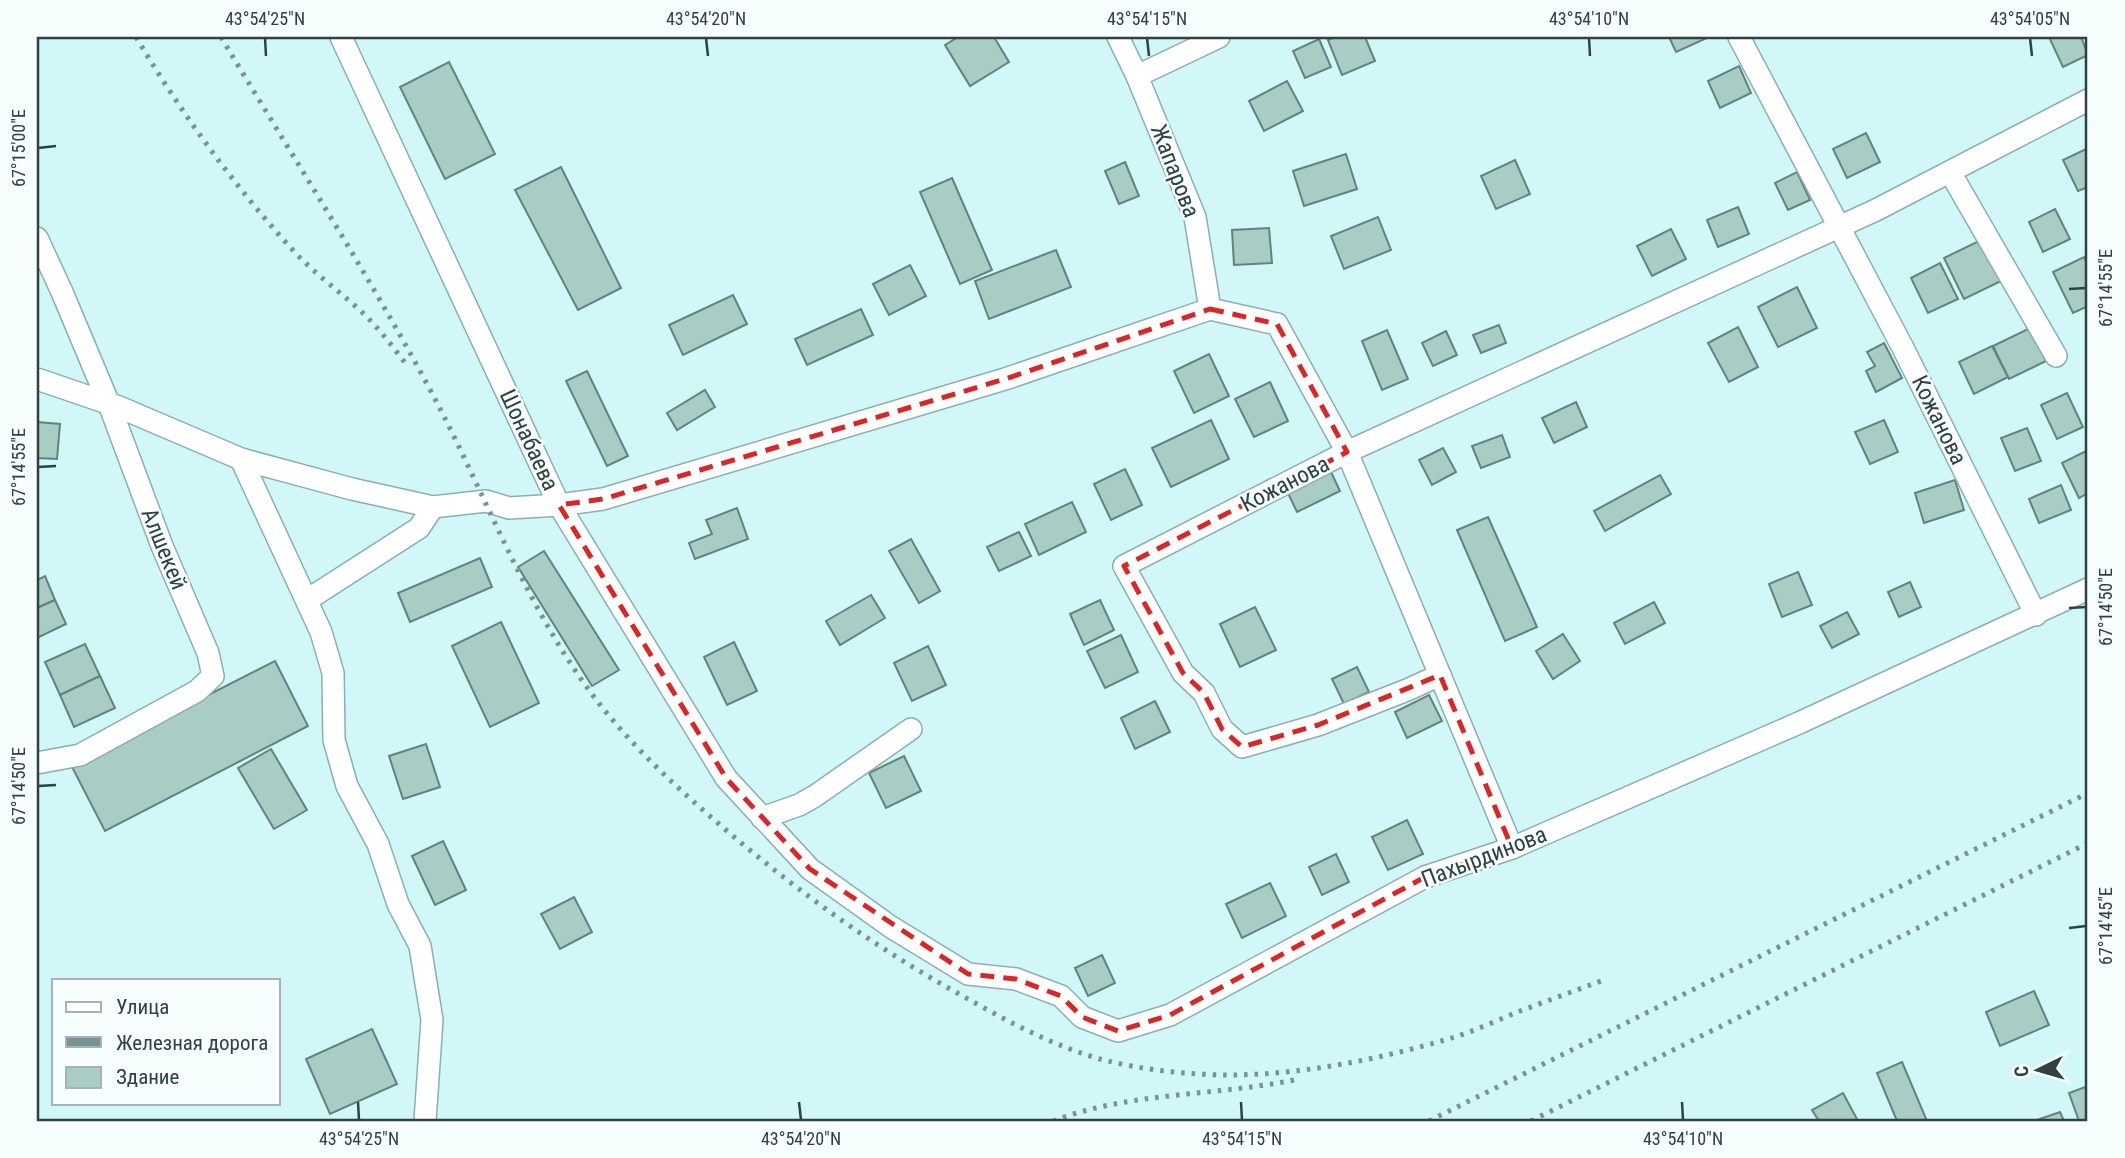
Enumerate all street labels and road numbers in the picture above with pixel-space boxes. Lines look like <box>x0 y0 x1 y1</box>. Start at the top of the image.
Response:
street label: Жапарова <box>1145 121 1205 221</box>
street label: Кожанова <box>1906 371 1972 469</box>
street label: Шонабаева <box>494 385 564 495</box>
street label: Кожанова <box>1236 450 1334 518</box>
street label: Алшекей <box>135 504 193 594</box>
street label: Пахырдинова <box>1418 821 1550 893</box>

